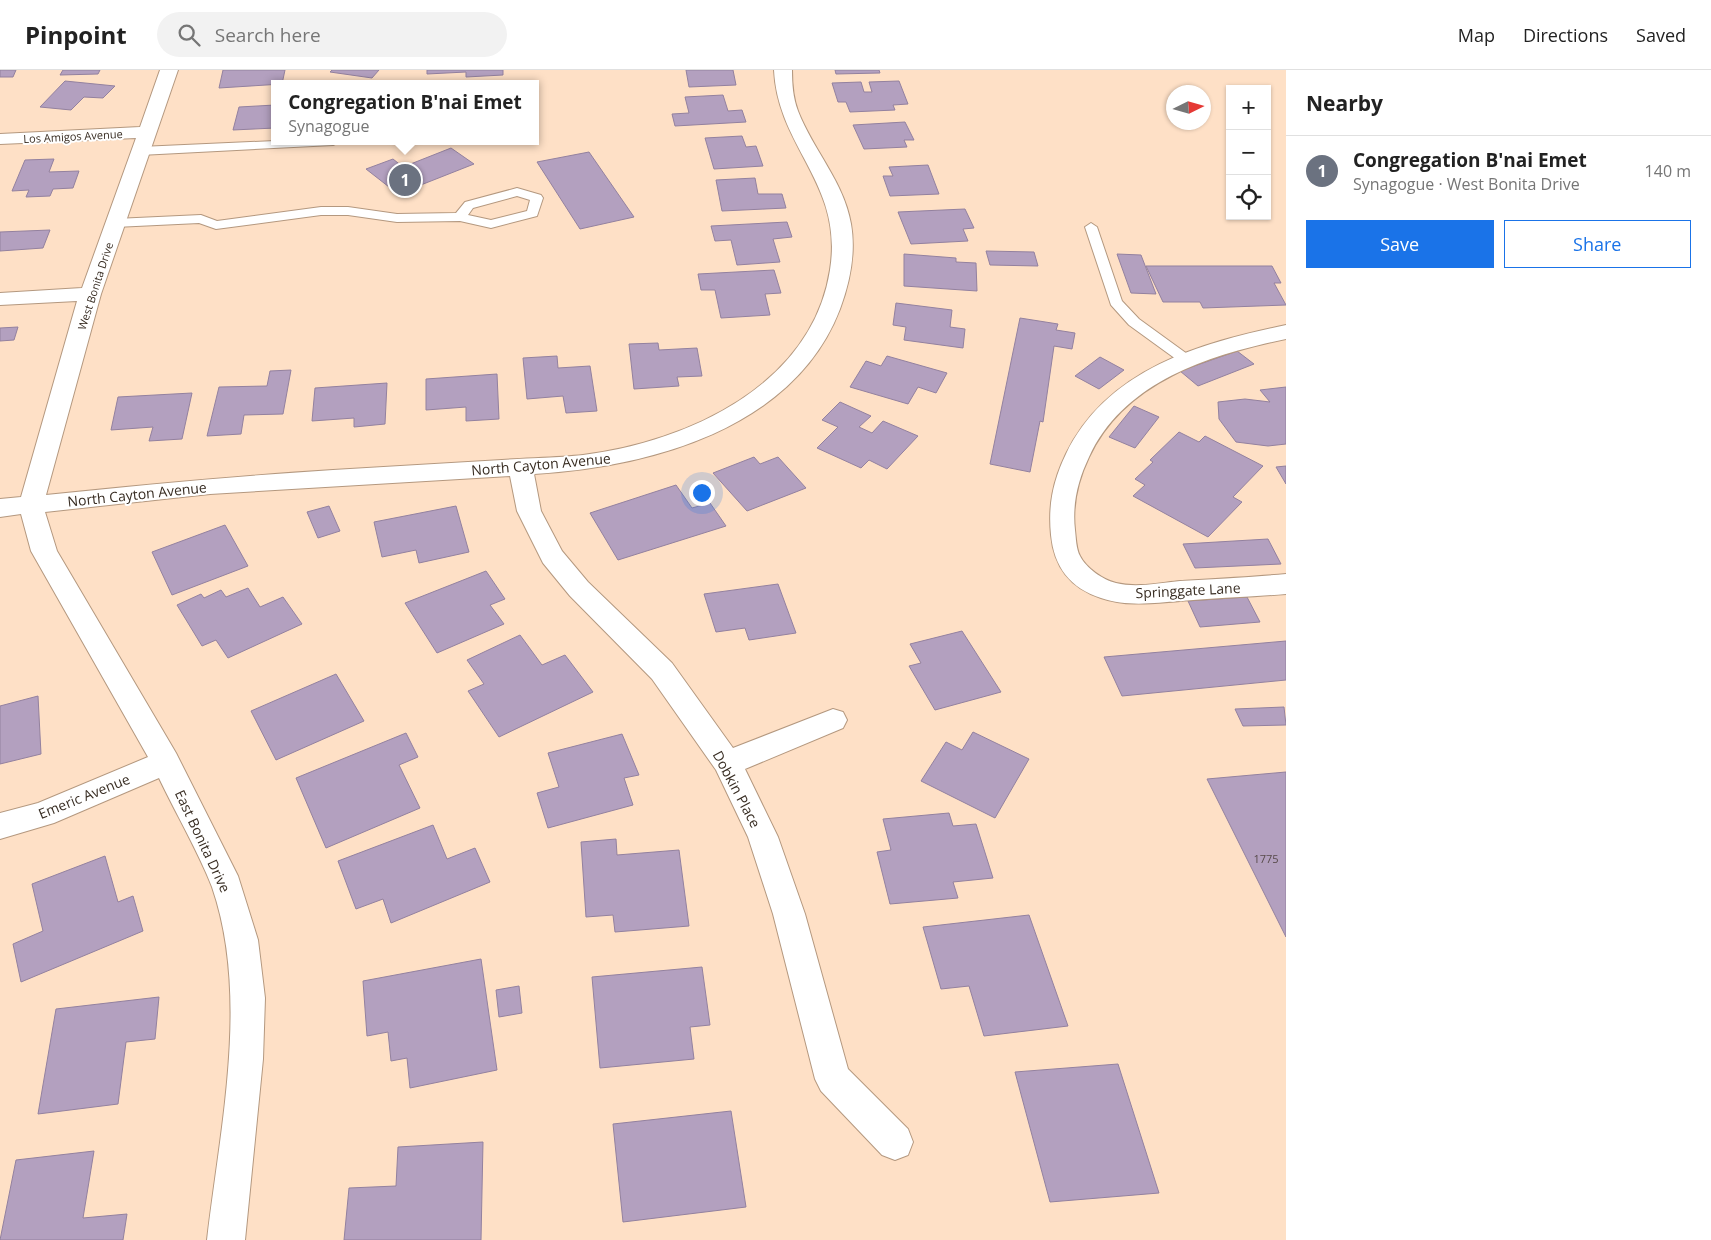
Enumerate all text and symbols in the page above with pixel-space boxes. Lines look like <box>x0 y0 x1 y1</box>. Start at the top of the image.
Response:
search box <box>157 12 507 57</box>
text: Pinpoint <box>25 18 127 51</box>
icon: search <box>175 21 203 49</box>
text: Search here <box>215 22 321 48</box>
text: Map <box>1458 23 1495 47</box>
text: Directions <box>1523 23 1608 47</box>
text: Saved <box>1636 23 1686 47</box>
popup <box>271 80 539 145</box>
north arrow <box>1166 85 1211 130</box>
map controls <box>1226 85 1271 220</box>
button: + <box>1226 85 1271 130</box>
text: Congregation B'nai Emet <box>288 89 522 115</box>
text: Nearby <box>1306 89 1383 117</box>
text: Synagogue <box>288 115 369 137</box>
street label: Los Amigos Avenue <box>23 126 123 146</box>
button: − <box>1226 130 1271 175</box>
text: Congregation B'nai Emet <box>1353 147 1587 173</box>
text: 1 <box>1317 160 1327 182</box>
text: 140 m <box>1645 160 1691 182</box>
pin: 1 <box>389 161 421 199</box>
text: Synagogue · West Bonita Drive <box>1353 173 1580 195</box>
button: locate <box>1226 175 1271 220</box>
button: Save <box>1306 220 1494 268</box>
button: Share <box>1504 220 1691 268</box>
street label: West Bonita Drive <box>74 240 116 332</box>
street label: North Cayton Avenue <box>470 448 612 480</box>
street label: North Cayton Avenue <box>66 477 208 511</box>
your location <box>689 480 715 506</box>
street label: Springgate Lane <box>1135 578 1241 602</box>
street label: Dobkin Place <box>709 747 765 831</box>
street label: Emeric Avenue <box>35 769 133 823</box>
street label: East Bonita Drive <box>171 787 235 895</box>
house number: 1775 <box>1253 851 1279 866</box>

